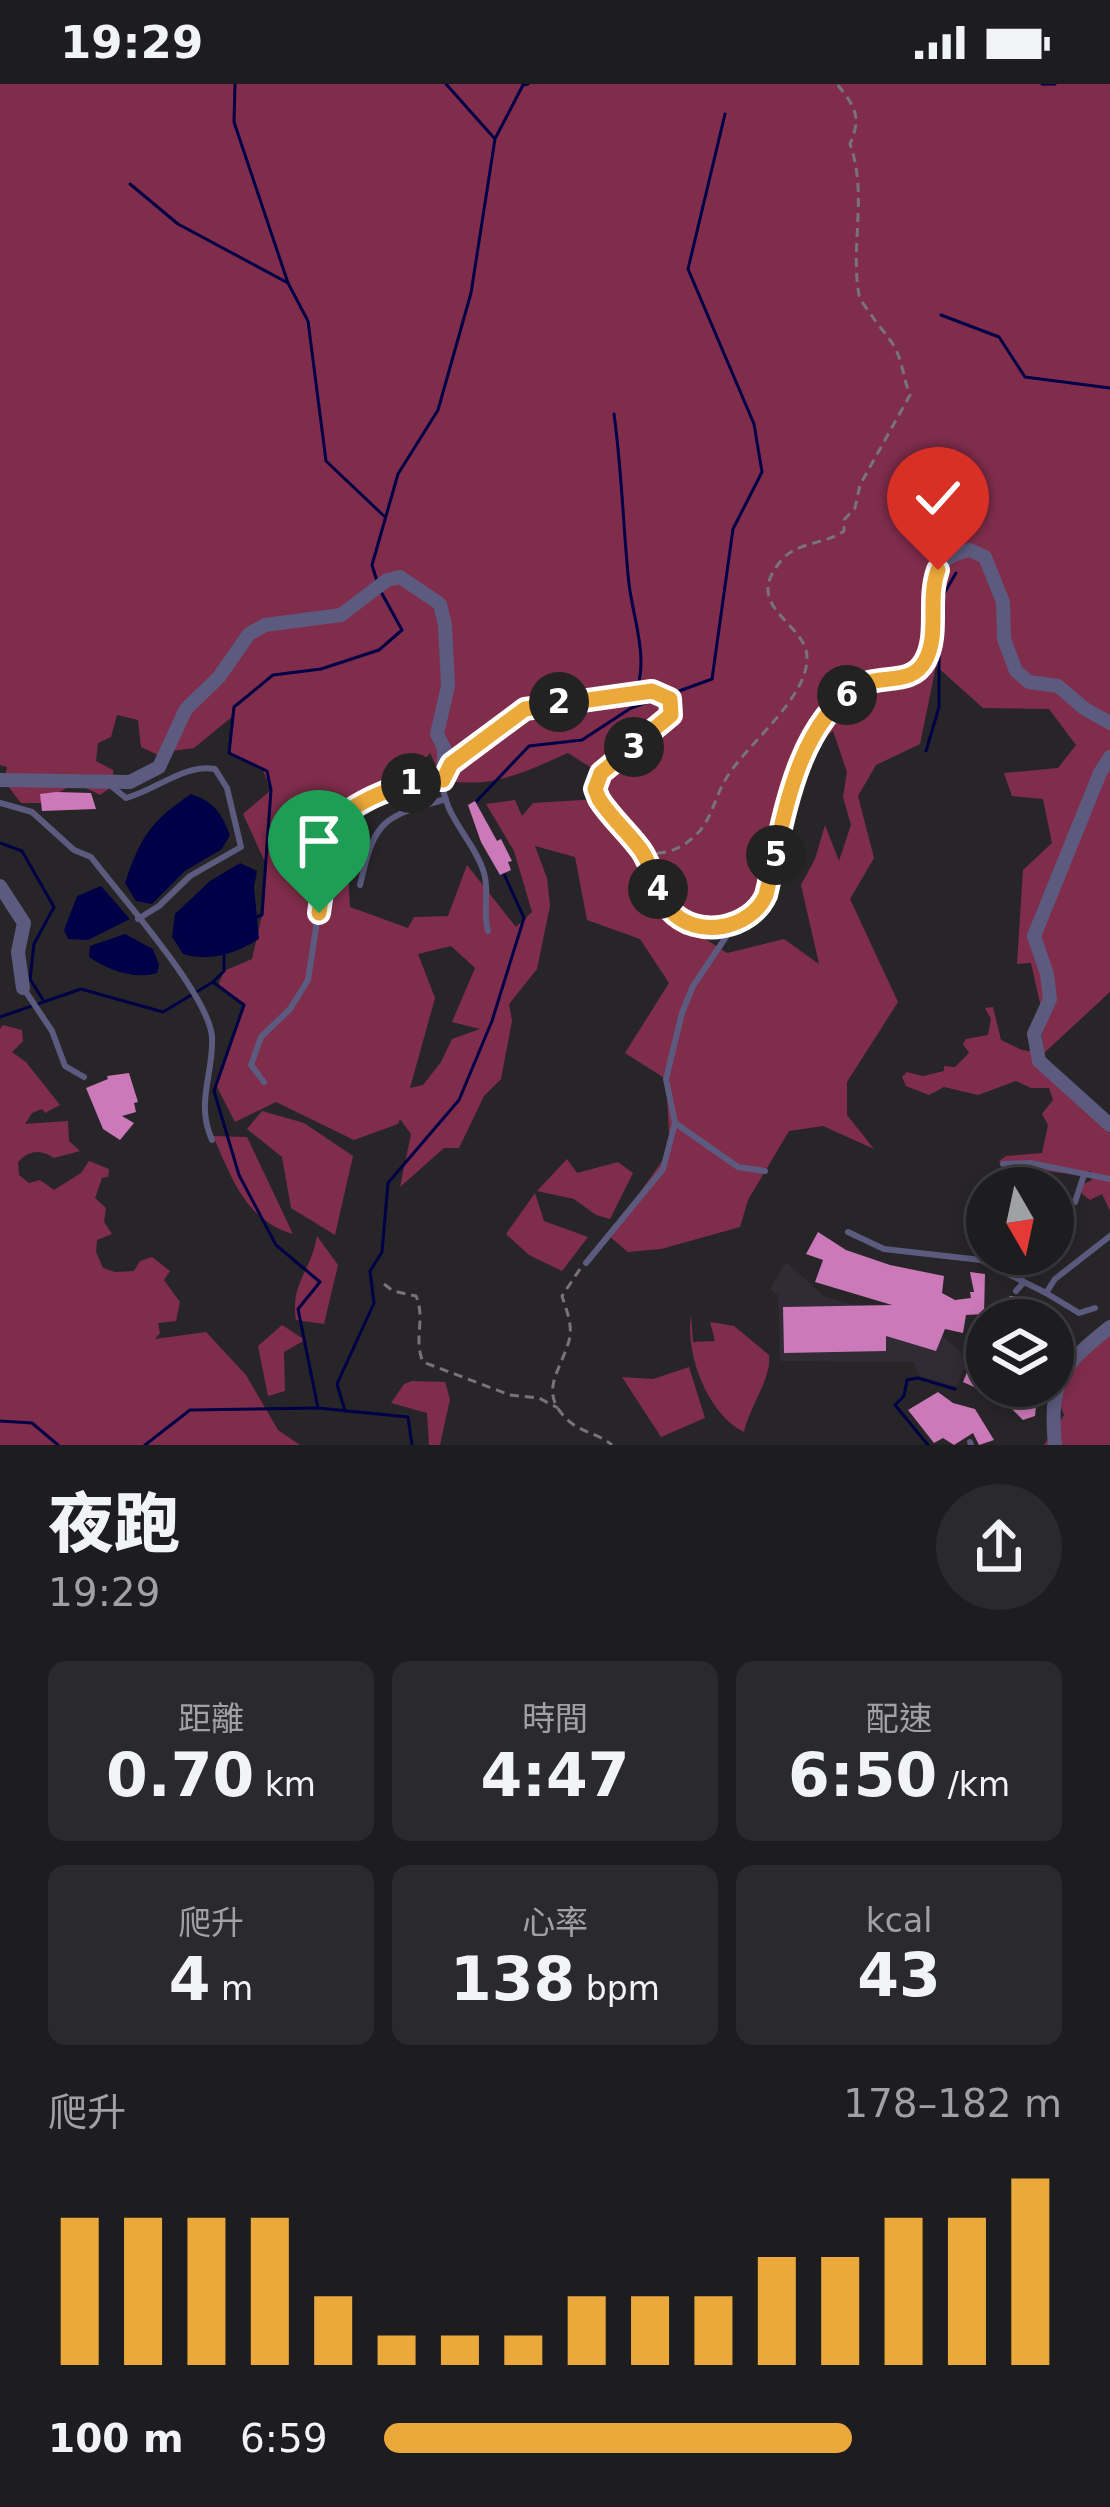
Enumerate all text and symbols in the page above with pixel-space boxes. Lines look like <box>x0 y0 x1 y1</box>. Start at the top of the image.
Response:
text: 19:29 <box>60 16 203 69</box>
pin <box>887 447 989 570</box>
icon: check <box>905 465 971 531</box>
pin: 6 <box>817 665 877 725</box>
pin: 2 <box>529 672 589 732</box>
text: 6 <box>836 675 858 714</box>
text: 2 <box>548 682 570 721</box>
pin: 3 <box>604 717 664 777</box>
text: 3 <box>623 727 645 766</box>
pin: 1 <box>381 753 441 813</box>
text: 1 <box>400 763 422 802</box>
pin <box>268 790 370 913</box>
icon: arrive <box>286 808 352 874</box>
pin: 5 <box>746 825 806 885</box>
text: 5 <box>765 835 787 874</box>
pin: 4 <box>628 859 688 919</box>
text: 4 <box>647 869 669 908</box>
north arrow <box>966 1167 1074 1275</box>
map controls <box>966 1167 1074 1407</box>
button: layers <box>966 1299 1074 1407</box>
button: share <box>936 1484 1062 1610</box>
text: 夜跑 <box>48 1486 180 1563</box>
text: 19:29 <box>48 1570 160 1615</box>
text: 距離 <box>178 1699 244 1738</box>
text: 時間 <box>522 1699 588 1738</box>
text: 配速 <box>866 1699 932 1738</box>
text: 0.70 <box>106 1740 254 1810</box>
text: 4:47 <box>480 1740 630 1810</box>
text: 6:50 <box>788 1740 937 1810</box>
text: km <box>254 1765 316 1804</box>
text: /km <box>937 1765 1010 1804</box>
text: kcal <box>866 1901 932 1940</box>
text: 爬升 <box>178 1903 244 1942</box>
text: 心率 <box>522 1903 588 1942</box>
text: 43 <box>857 1940 941 2010</box>
text: 4 <box>169 1944 211 2014</box>
text: 138 <box>450 1944 575 2014</box>
text: m <box>211 1969 253 2008</box>
text: bpm <box>575 1969 660 2008</box>
text: 178–182 m <box>843 2081 1062 2126</box>
text: 爬升 <box>48 2090 126 2135</box>
text: 100 m <box>48 2416 184 2461</box>
text: 6:59 <box>240 2416 328 2461</box>

